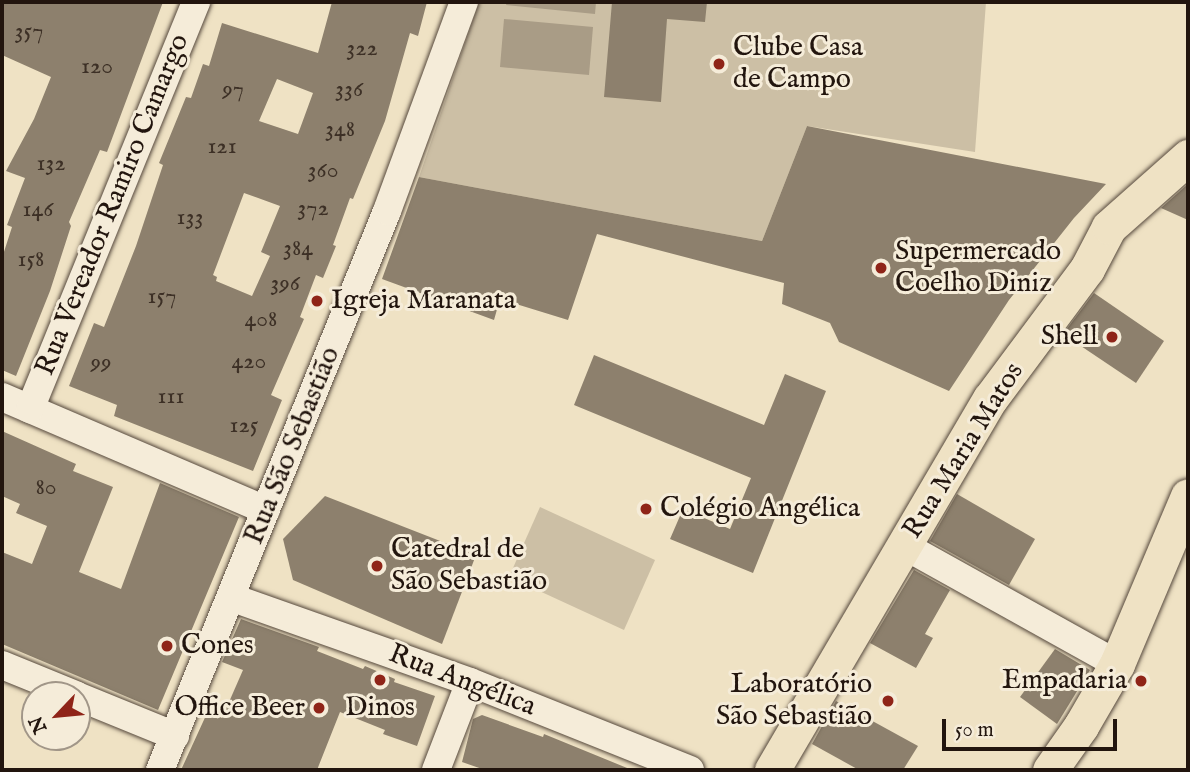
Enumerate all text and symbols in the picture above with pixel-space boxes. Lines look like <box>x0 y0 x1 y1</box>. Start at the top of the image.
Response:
house number: 357 <box>15 18 43 46</box>
street label: Rua Vereador Ramiro Camargo <box>29 29 197 381</box>
place label: Clube Casa de Campo <box>733 31 863 97</box>
house number: 322 <box>346 35 378 63</box>
house number: 120 <box>81 53 113 81</box>
marker: Clube Casa de Campo <box>711 56 727 72</box>
house number: 97 <box>222 76 244 104</box>
house number: 336 <box>335 76 363 104</box>
house number: 348 <box>325 116 355 144</box>
house number: 121 <box>207 133 237 161</box>
house number: 132 <box>36 150 66 178</box>
house number: 360 <box>308 157 338 185</box>
house number: 372 <box>297 195 329 223</box>
house number: 146 <box>23 196 53 224</box>
house number: 133 <box>177 204 203 232</box>
house number: 384 <box>283 235 313 263</box>
place label: Supermercado Coelho Diniz <box>895 235 1061 301</box>
house number: 158 <box>17 246 45 274</box>
marker: Supermercado Coelho Diniz <box>873 260 889 276</box>
house number: 396 <box>270 270 300 298</box>
house number: 157 <box>148 283 176 311</box>
place label: Igreja Maranata <box>331 284 516 318</box>
marker: Igreja Maranata <box>309 293 325 309</box>
house number: 408 <box>245 306 277 334</box>
place label: Shell <box>1041 320 1098 354</box>
marker: Shell <box>1104 329 1120 345</box>
street label: Rua São Sebastião <box>238 342 348 550</box>
house number: 420 <box>232 348 266 376</box>
house number: 99 <box>91 349 111 377</box>
street label: Rua Maria Matos <box>896 357 1032 545</box>
house number: 111 <box>158 383 184 411</box>
house number: 125 <box>230 412 258 440</box>
house number: 80 <box>35 474 57 502</box>
place label: Colégio Angélica <box>660 492 860 526</box>
marker: Colégio Angélica <box>638 501 654 517</box>
place label: Catedral de São Sebastião <box>391 533 547 599</box>
marker: Catedral de São Sebastião <box>369 558 385 574</box>
place label: Cones <box>181 629 254 663</box>
marker: Cones <box>159 638 175 654</box>
street label: Rua Angélica <box>384 638 540 724</box>
place label: Empadaria <box>1002 664 1127 698</box>
place label: Laboratório São Sebastião <box>716 668 872 734</box>
marker: Dinos <box>372 672 388 688</box>
marker: Empadaria <box>1133 673 1149 689</box>
north arrow <box>21 681 91 751</box>
place label: Office Beer <box>174 691 305 725</box>
place label: Dinos <box>345 691 415 725</box>
marker: Laboratório São Sebastião <box>878 691 898 711</box>
marker: Office Beer <box>311 700 327 716</box>
scale bar <box>945 706 1120 750</box>
text: N <box>25 712 53 737</box>
text: 50 m <box>955 717 994 744</box>

